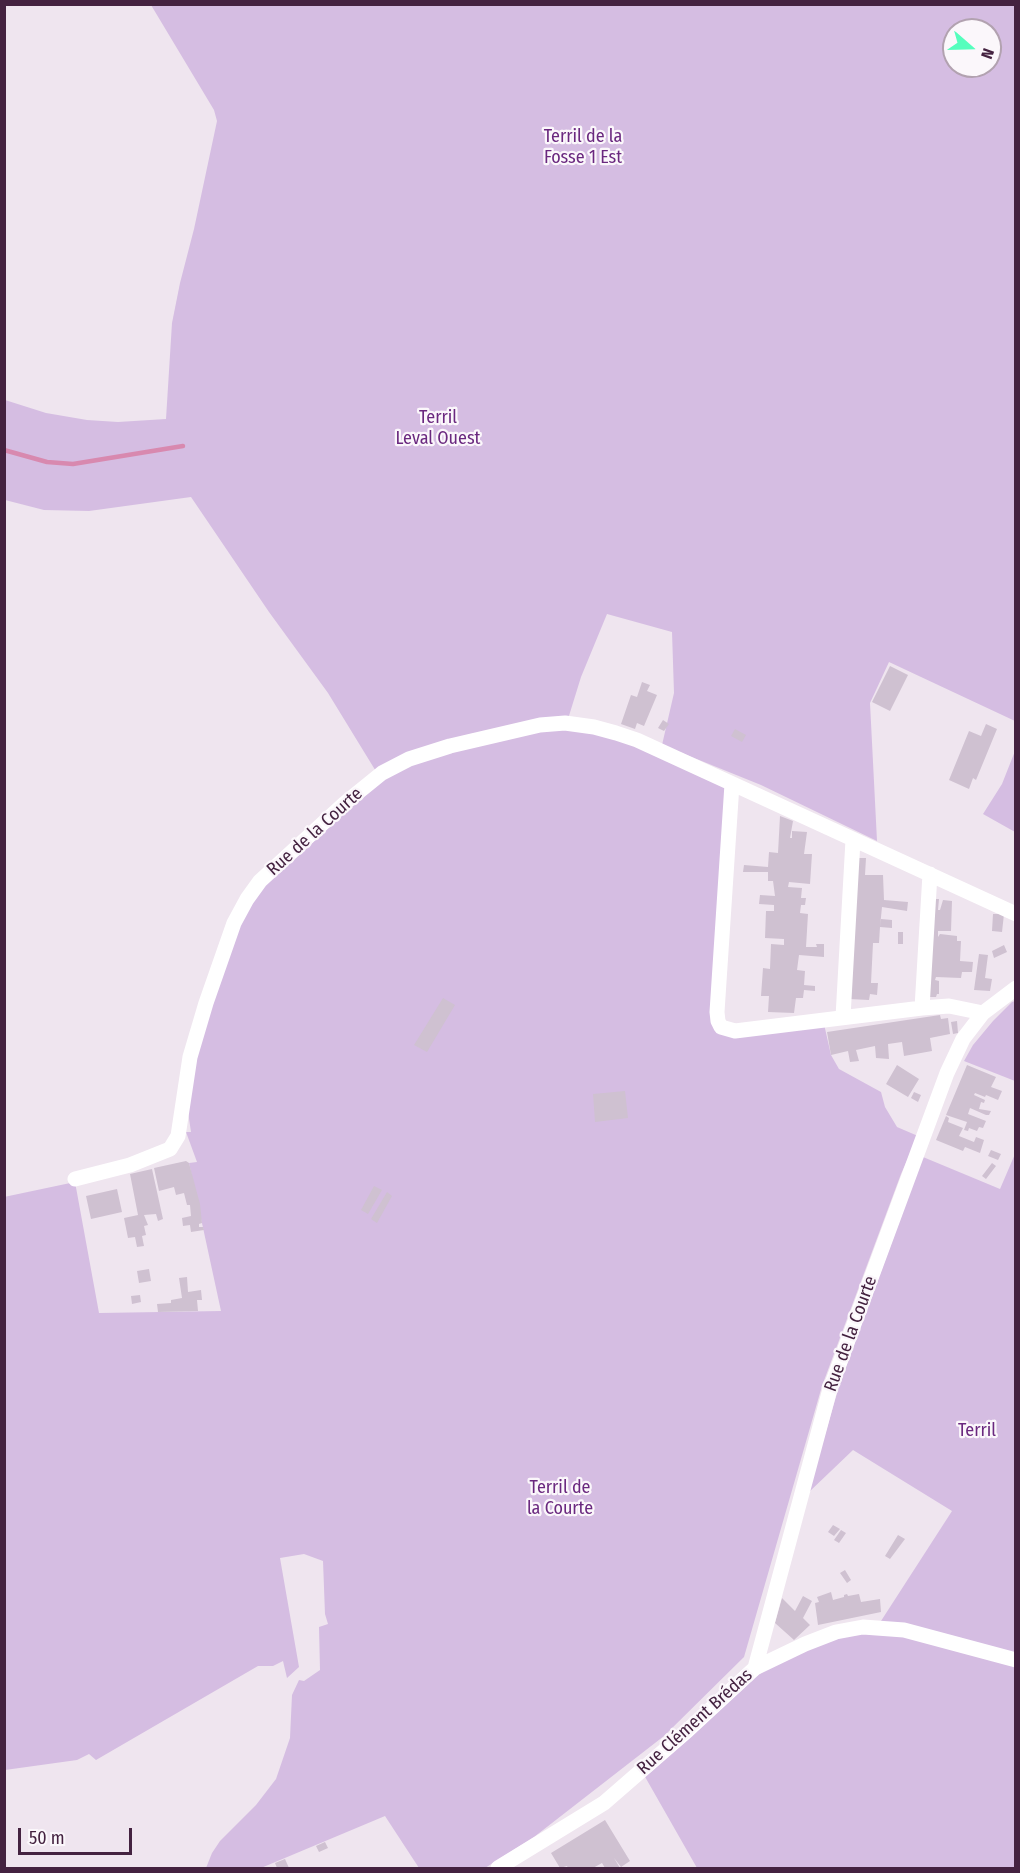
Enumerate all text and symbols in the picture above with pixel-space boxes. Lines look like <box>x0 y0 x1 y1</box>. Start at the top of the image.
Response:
north arrow <box>942 18 1002 78</box>
text: N <box>977 46 998 61</box>
park label: Terril de la Fosse 1 Est <box>544 126 622 168</box>
park label: Terril Leval Ouest <box>396 407 480 450</box>
street label: Rue de la Courte <box>263 783 367 881</box>
street label: Rue de la Courte <box>820 1273 882 1395</box>
park label: Terril <box>958 1420 996 1442</box>
park label: Terril de la Courte <box>527 1477 593 1520</box>
street label: Rue Clément Brédas <box>633 1665 757 1779</box>
scale bar <box>21 1816 135 1854</box>
text: 50 m <box>29 1827 65 1849</box>

